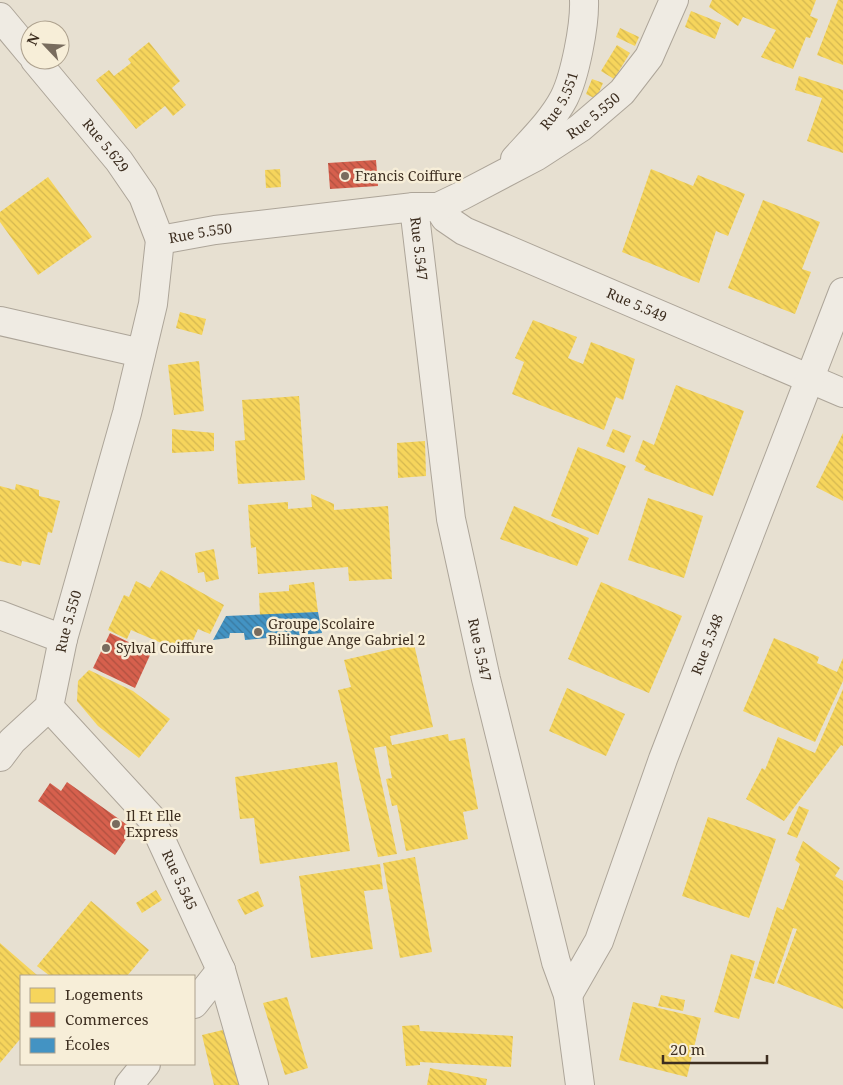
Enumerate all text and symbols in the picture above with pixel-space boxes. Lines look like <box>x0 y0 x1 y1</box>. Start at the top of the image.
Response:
north arrow <box>20 20 70 70</box>
text: N <box>22 30 44 48</box>
street label: Rue 5.551 <box>535 69 582 134</box>
street label: Rue 5.550 <box>563 88 624 143</box>
street label: Rue 5.629 <box>79 114 134 176</box>
place label: Francis Coiffure <box>355 166 462 185</box>
marker: Francis Coiffure <box>339 170 351 182</box>
street label: Rue 5.547 <box>406 216 433 282</box>
street label: Rue 5.550 <box>167 218 233 247</box>
street label: Rue 5.549 <box>604 283 670 326</box>
street label: Rue 5.550 <box>50 588 85 654</box>
street label: Rue 5.548 <box>686 611 727 678</box>
place label: Groupe Scolaire Bilingue Ange Gabriel 2 <box>268 614 425 649</box>
street label: Rue 5.547 <box>464 616 496 683</box>
marker: Groupe Scolaire Bilingue Ange Gabriel 2 <box>252 626 264 638</box>
place label: Sylval Coiffure <box>116 638 214 657</box>
marker: Sylval Coiffure <box>100 642 112 654</box>
place label: Il Et Elle Express <box>126 806 181 841</box>
marker: Il Et Elle Express <box>110 818 122 830</box>
street label: Rue 5.545 <box>158 847 202 913</box>
legend <box>20 975 195 1065</box>
text: Logements <box>65 984 143 1004</box>
text: Commerces <box>65 1009 149 1029</box>
scale bar <box>663 1032 767 1064</box>
text: Écoles <box>65 1034 110 1054</box>
text: 20 m <box>670 1039 705 1059</box>

